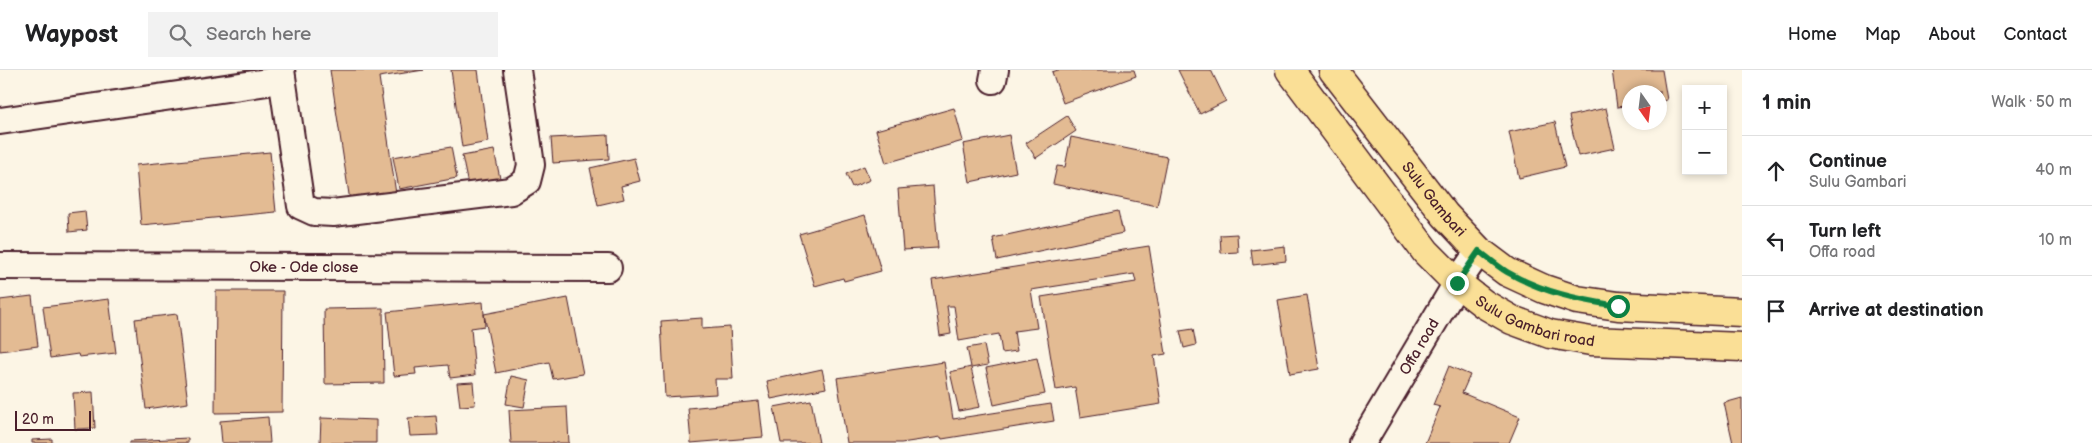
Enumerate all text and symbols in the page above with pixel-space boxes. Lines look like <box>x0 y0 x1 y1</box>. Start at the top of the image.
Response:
search box <box>148 12 498 57</box>
text: Waypost <box>25 20 118 49</box>
icon: search <box>166 21 194 49</box>
text: Search here <box>206 23 311 46</box>
text: Home <box>1788 24 1837 45</box>
text: Map <box>1865 24 1901 45</box>
text: About <box>1929 24 1976 45</box>
text: Contact <box>2004 24 2067 45</box>
north arrow <box>1622 85 1667 130</box>
map controls <box>1682 85 1727 175</box>
button: + <box>1682 85 1727 130</box>
text: 1 min <box>1762 90 1811 115</box>
text: Walk · 50 m <box>1991 93 2072 112</box>
button: − <box>1682 130 1727 175</box>
text: Continue <box>1809 150 1887 173</box>
icon: ahead <box>1762 157 1790 185</box>
street label: Sulu Gambari <box>1397 158 1470 241</box>
text: 40 m <box>2035 161 2072 180</box>
text: Sulu Gambari <box>1809 173 1906 192</box>
text: Turn left <box>1809 220 1881 243</box>
icon: left <box>1762 227 1790 255</box>
text: 10 m <box>2039 231 2072 250</box>
text: Offa road <box>1809 243 1875 262</box>
street label: Oke - Ode close <box>250 258 359 277</box>
route end <box>1446 272 1469 295</box>
street label: Sulu Gambari road <box>1471 292 1596 351</box>
route start <box>1607 295 1630 318</box>
icon: arrive <box>1762 297 1790 325</box>
text: Arrive at destination <box>1809 299 1984 322</box>
street label: Offa road <box>1396 315 1444 379</box>
scale bar <box>15 408 91 431</box>
text: 20 m <box>22 411 54 428</box>

